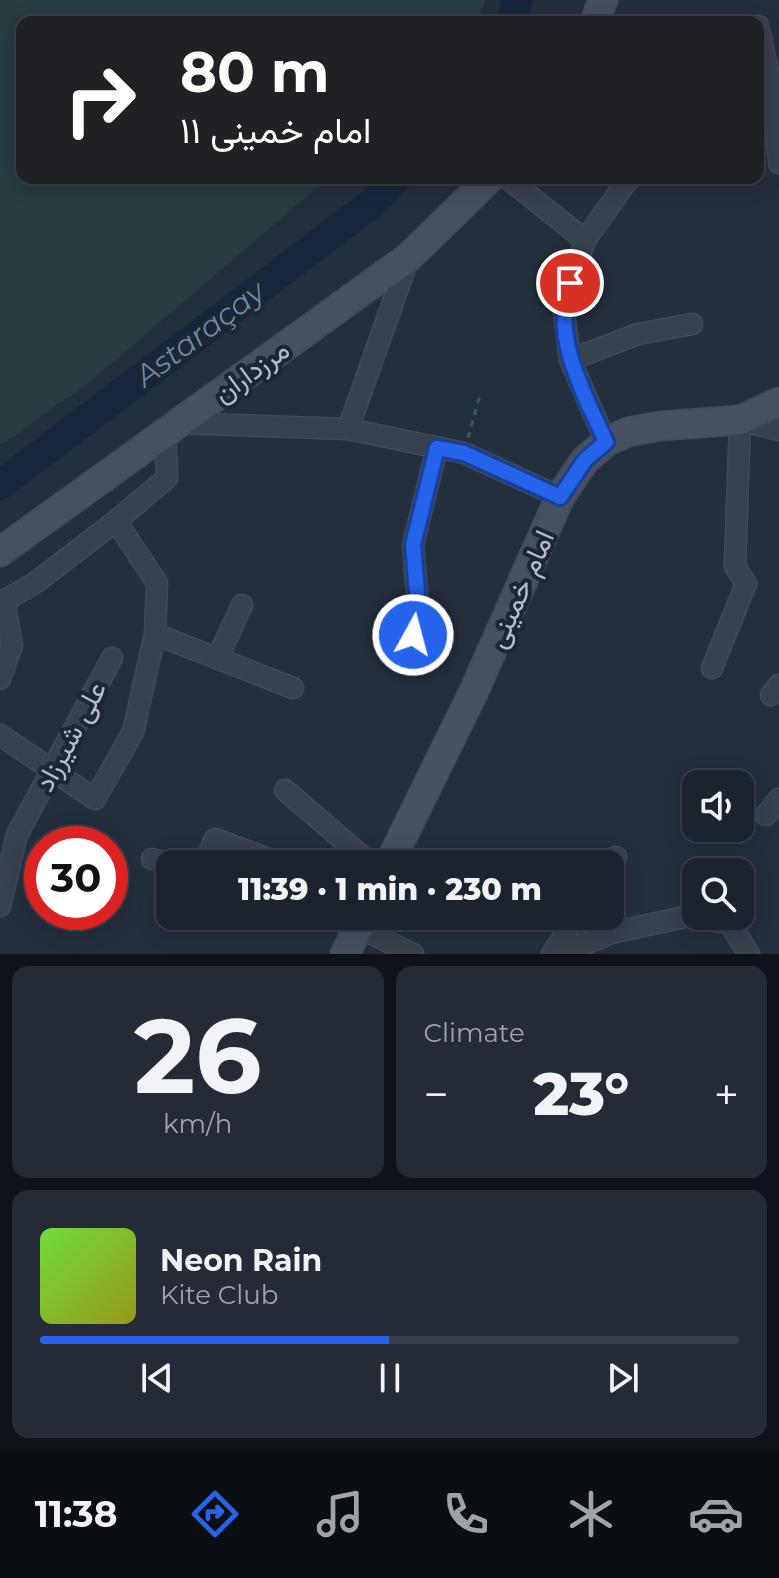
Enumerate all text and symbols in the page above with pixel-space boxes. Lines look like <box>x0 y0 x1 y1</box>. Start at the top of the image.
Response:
text: 80 m <box>180 38 330 106</box>
icon: right <box>48 48 152 152</box>
text: امام خمینی ۱۱ <box>180 108 371 152</box>
pin <box>536 249 604 317</box>
icon: arrive <box>548 261 592 305</box>
water label: Astaraçay <box>126 272 273 396</box>
street label: مرزداران <box>206 332 296 411</box>
street label: امام خمینی <box>479 525 563 654</box>
position arrow <box>371 593 455 677</box>
street label: علی شیرزاد <box>27 675 114 798</box>
map controls <box>682 770 754 930</box>
button: sound <box>682 770 754 842</box>
speed limit sign: 30 <box>24 826 128 930</box>
button: search <box>682 858 754 930</box>
text: 11:39 · 1 min · 230 m <box>238 871 542 908</box>
text: 26 <box>134 992 262 1119</box>
text: Climate <box>424 1017 525 1049</box>
text: 23° <box>533 1057 629 1130</box>
text: − <box>424 1067 449 1121</box>
text: + <box>714 1067 739 1121</box>
text: km/h <box>163 1108 232 1140</box>
text: Neon Rain <box>160 1242 322 1279</box>
text: Kite Club <box>160 1279 278 1311</box>
icon: previous <box>135 1356 179 1400</box>
icon: pause <box>368 1356 412 1400</box>
icon: next <box>601 1356 645 1400</box>
icon: directions <box>187 1486 243 1542</box>
icon: music <box>312 1486 368 1542</box>
icon: phone <box>438 1486 494 1542</box>
icon: climate <box>563 1486 619 1542</box>
icon: car <box>688 1486 744 1542</box>
text: 11:38 <box>35 1492 117 1536</box>

